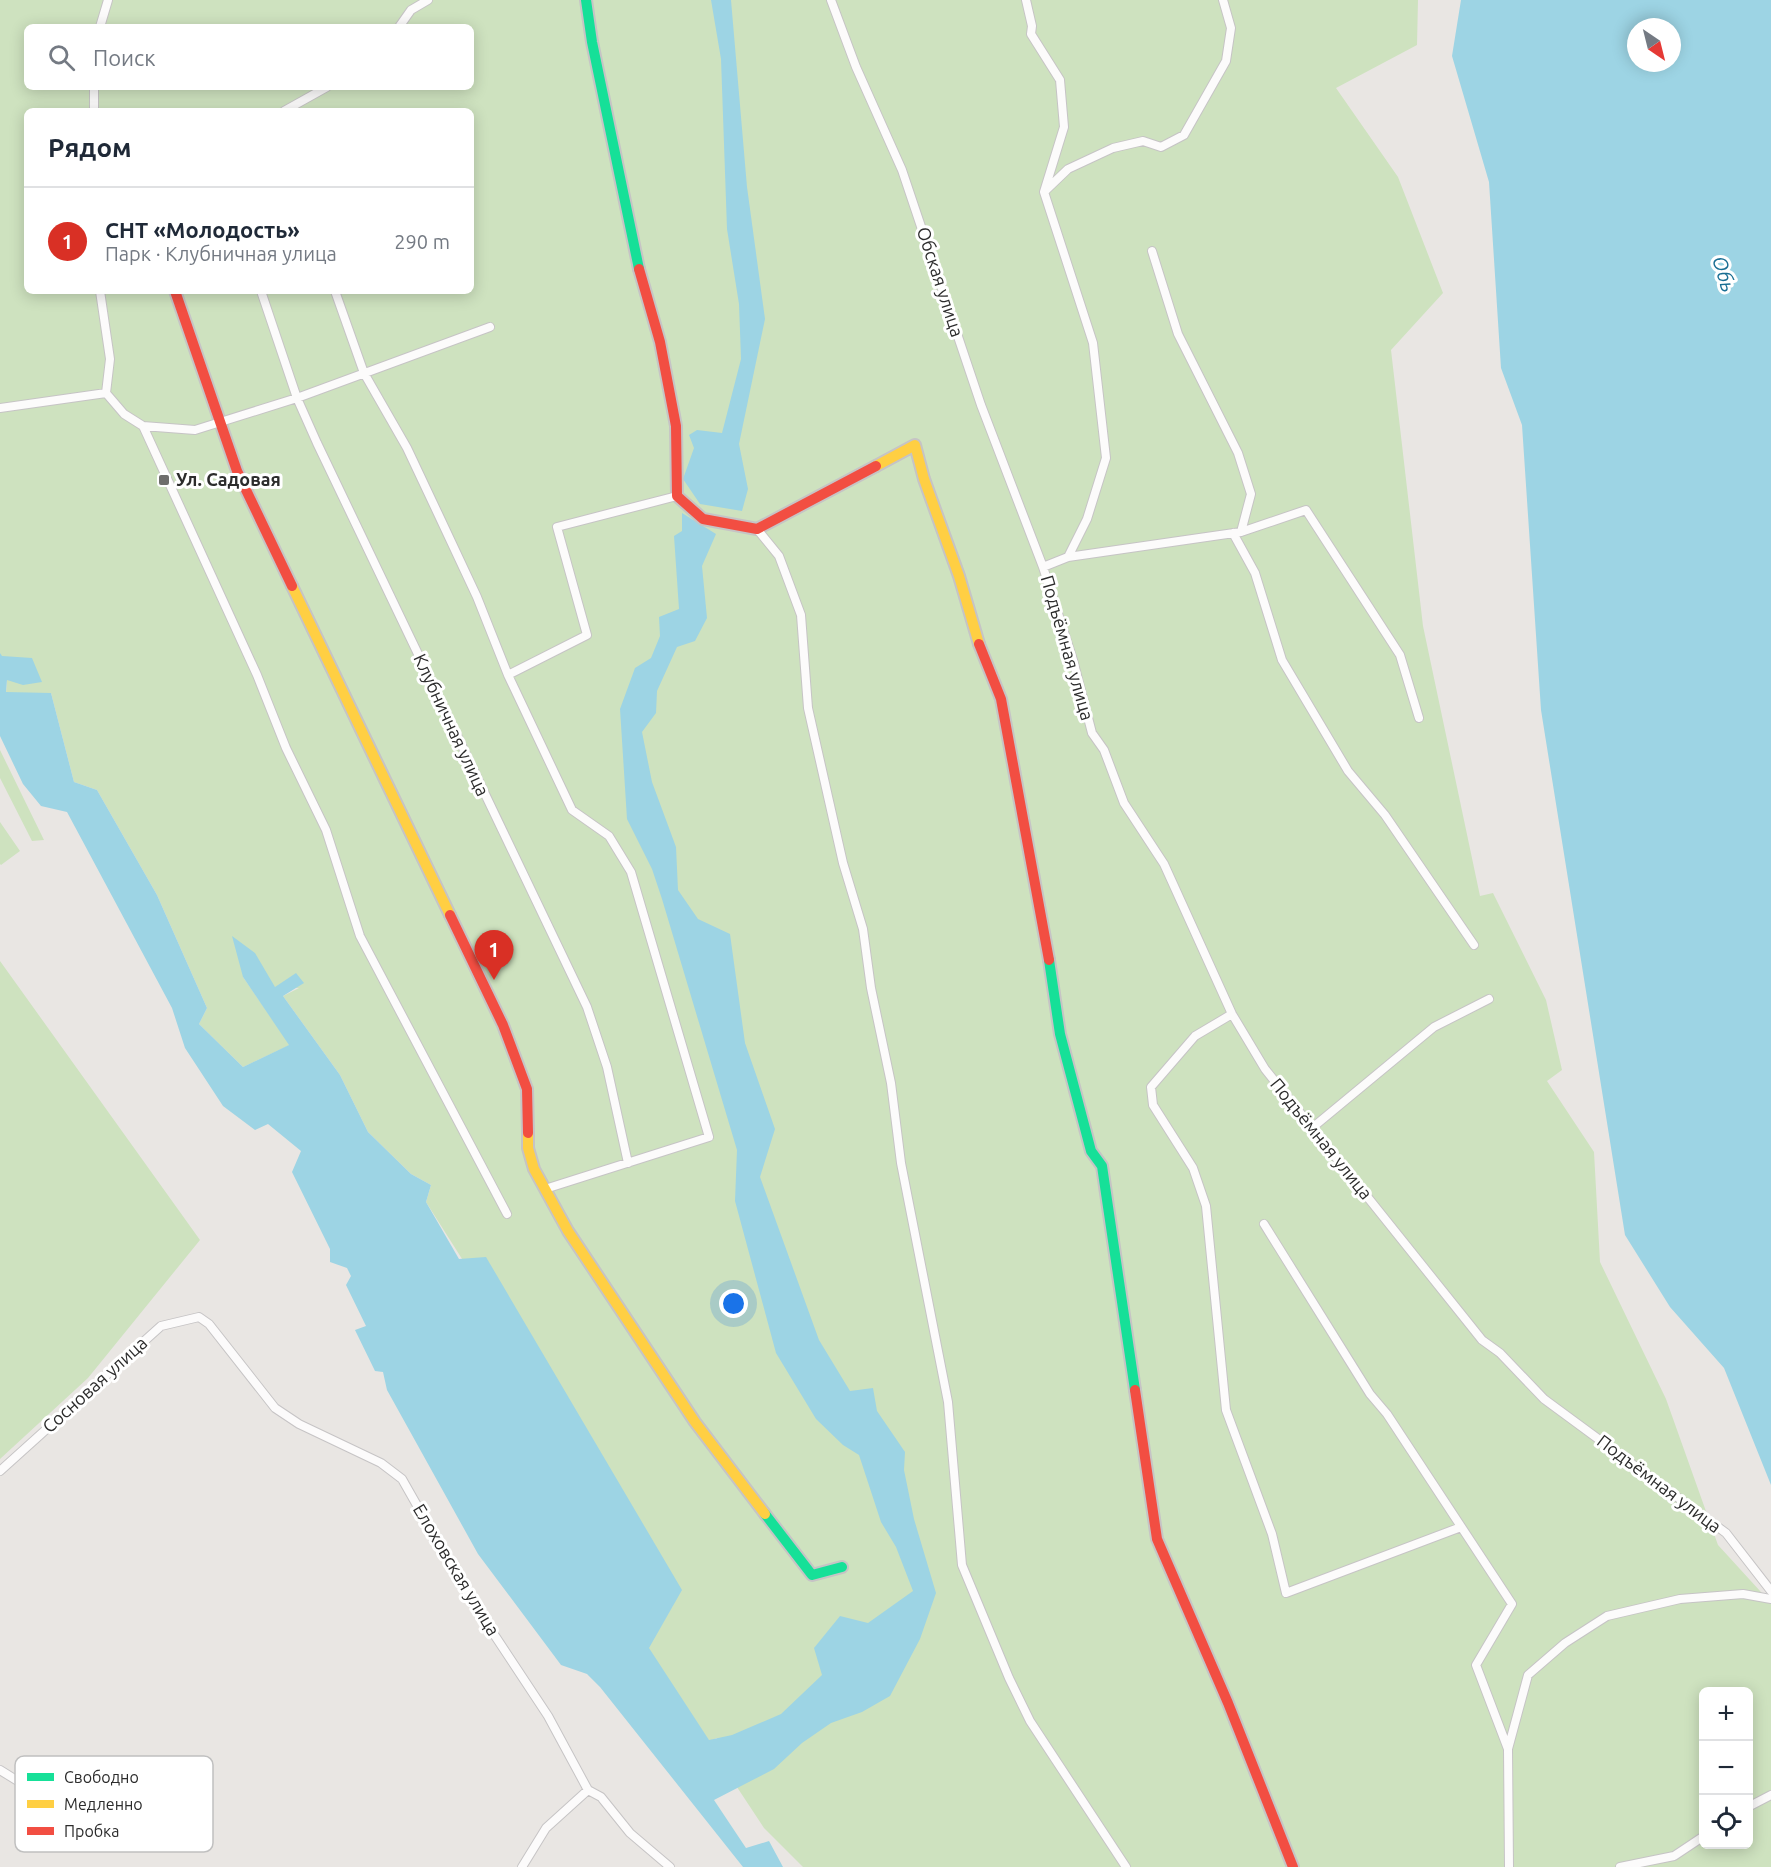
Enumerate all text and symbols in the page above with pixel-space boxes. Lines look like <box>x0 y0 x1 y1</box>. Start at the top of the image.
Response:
north arrow <box>1627 18 1681 72</box>
search box <box>24 24 474 90</box>
icon: search <box>45 41 78 74</box>
text: Поиск <box>93 45 156 70</box>
text: Рядом <box>48 133 132 162</box>
text: СНТ «Молодость» <box>105 217 300 242</box>
street label: Обская улица <box>914 224 968 339</box>
text: 1 <box>62 230 73 253</box>
text: 290 m <box>394 230 450 253</box>
text: Парк · Клубничная улица <box>105 242 337 265</box>
water label: Обь <box>1708 253 1741 295</box>
place label: Ул. Садовая <box>176 469 281 489</box>
marker: Ул. Садовая <box>157 473 171 487</box>
street label: Подъёмная улица <box>1038 573 1098 723</box>
street label: Клубничная улица <box>410 650 494 799</box>
pin: 1 <box>474 930 514 980</box>
street label: Подъёмная улица <box>1267 1074 1377 1203</box>
your location <box>719 1289 748 1318</box>
street label: Сосновая улица <box>38 1332 151 1436</box>
street label: Подъёмная улица <box>1594 1430 1725 1536</box>
street label: Елоховская улица <box>410 1500 504 1639</box>
map controls <box>1699 1687 1753 1849</box>
button: + <box>1699 1687 1753 1741</box>
button: − <box>1699 1741 1753 1795</box>
legend <box>15 1756 213 1852</box>
text: Свободно <box>64 1768 139 1786</box>
text: Медленно <box>64 1795 143 1813</box>
button: locate <box>1699 1795 1753 1849</box>
text: Пробка <box>64 1822 120 1840</box>

